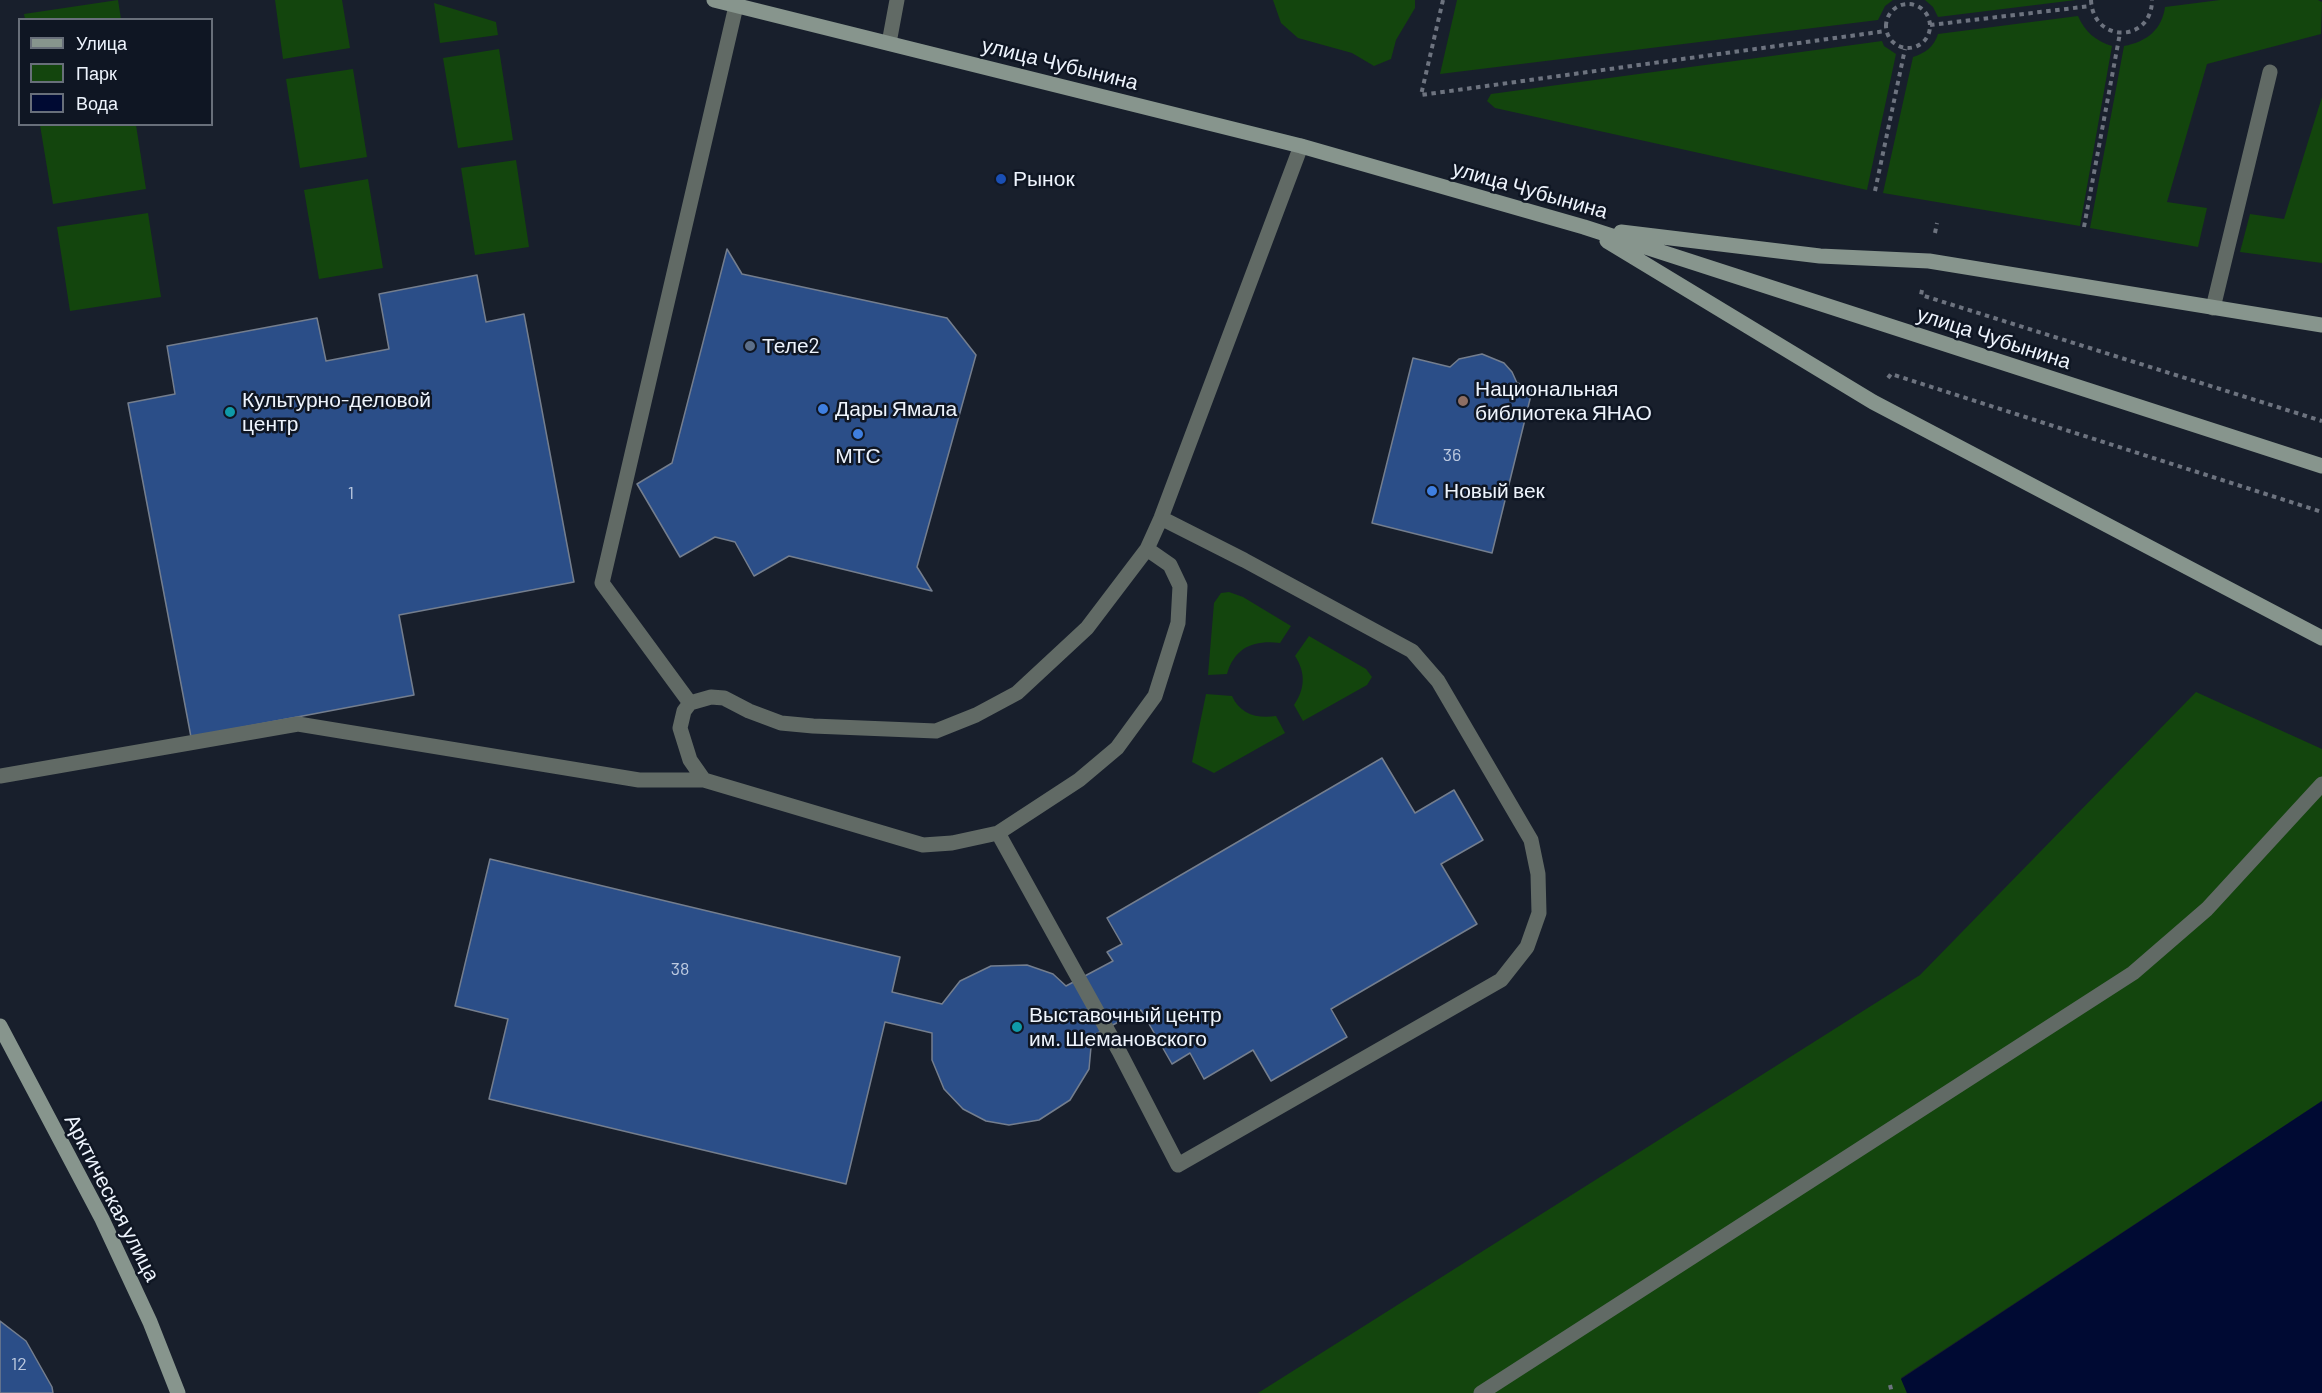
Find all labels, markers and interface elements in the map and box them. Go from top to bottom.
legend [18,18,213,126]
text: Улица [76,32,127,54]
street label: улица Чубынина [979,32,1141,96]
text: Парк [76,62,117,84]
text: Вода [76,92,118,114]
street label: улица Чубынина [1449,156,1611,224]
place label: Рынок [1013,166,1075,192]
marker: Рынок [994,172,1008,186]
street label: улица Чубынина [1914,301,2074,375]
place label: Теле2 [762,333,820,359]
marker: Теле2 [743,339,757,353]
place label: Национальная библиотека ЯНАО [1475,376,1652,426]
place label: Культурно-деловой центр [242,387,431,437]
marker: Национальная библиотека ЯНАО [1456,394,1470,408]
place label: Дары Ямала [835,396,957,422]
marker: Дары Ямала [816,402,830,416]
marker: Культурно-деловой центр [223,405,237,419]
marker: МТС [851,427,865,441]
place label: МТС [835,443,881,469]
house number: 36 [1443,444,1461,466]
place label: Новый век [1444,478,1545,504]
house number: 1 [348,482,354,504]
marker: Новый век [1425,484,1439,498]
house number: 38 [671,958,689,980]
place label: Выставочный центр им. Шемановского [1029,1002,1222,1052]
marker: Выставочный центр им. Шемановского [1010,1020,1024,1034]
street label: Арктическая улица [59,1110,165,1286]
house number: 12 [11,1353,27,1375]

